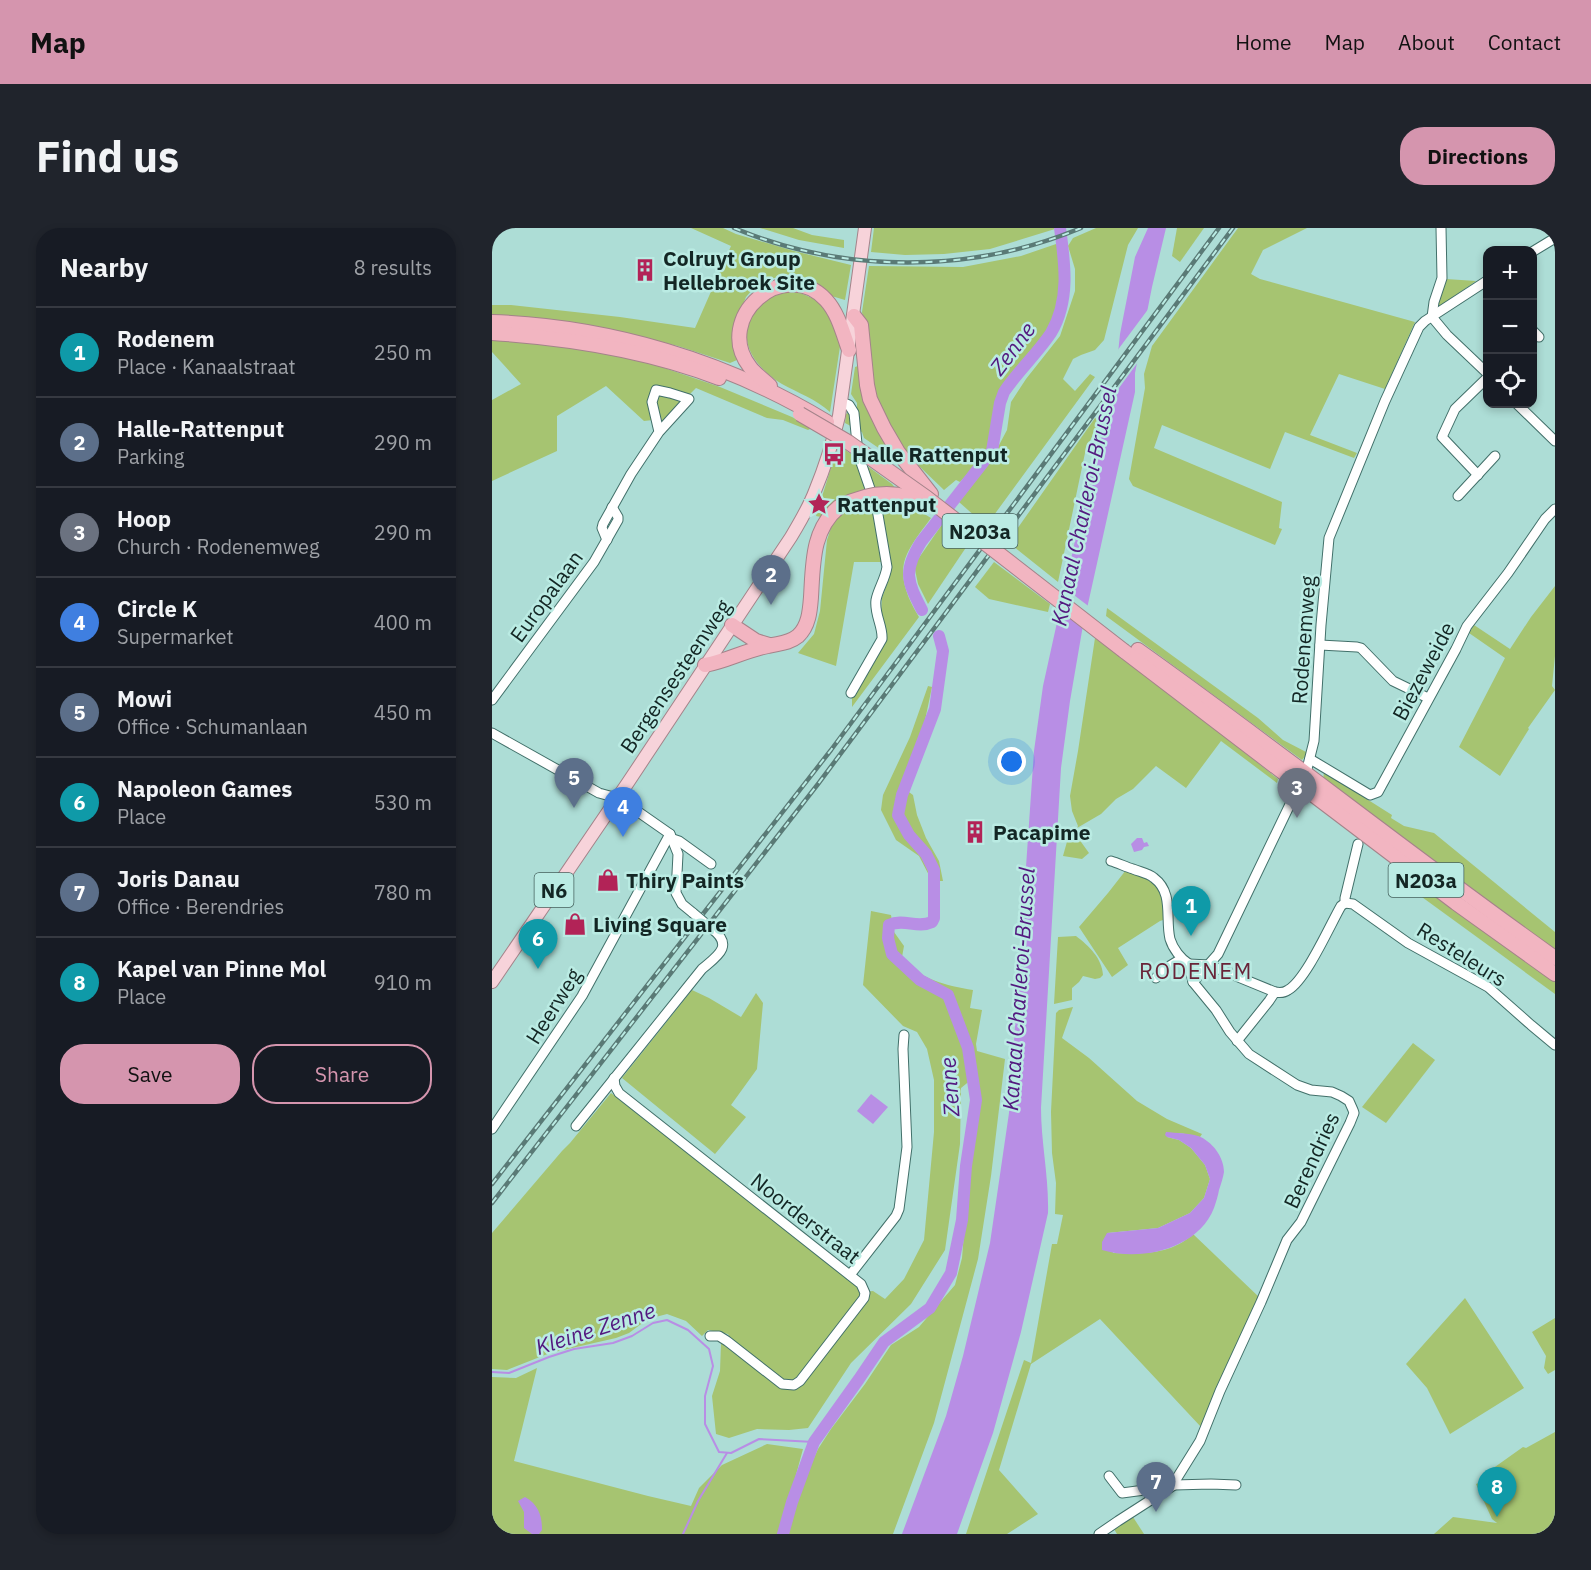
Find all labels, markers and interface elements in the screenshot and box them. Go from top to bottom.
text: Map [30,24,86,61]
text: Home [1235,28,1292,56]
text: Map [1325,28,1365,56]
text: About [1398,28,1455,56]
text: Contact [1488,28,1561,56]
button: Directions [1400,127,1555,185]
text: Find us [36,129,179,184]
place label: Colruyt Group Hellebroek Site [663,244,815,296]
map controls [1483,246,1537,408]
button: + [1483,246,1537,300]
text: Nearby [60,250,148,284]
text: 8 results [354,254,432,281]
building icon: Colruyt Group Hellebroek Site [632,257,658,283]
button: − [1483,300,1537,354]
water label: Zenne [982,316,1041,381]
text: Rodenem [117,324,215,353]
text: 1 [74,339,86,366]
text: 250 m [374,339,432,366]
text: Place · Kanaalstraat [117,353,296,380]
button: locate [1483,354,1537,408]
water label: Kanaal Charleroi-Brussel [1043,383,1123,628]
text: Halle-Rattenput [117,414,284,443]
text: 2 [74,429,86,456]
text: 290 m [374,429,432,456]
place label: Halle Rattenput [852,440,1008,468]
bus stop icon: Halle Rattenput [821,441,847,467]
text: Parking [117,443,184,470]
place label: Rattenput [837,490,936,518]
place icon: Rattenput [806,491,832,517]
text: Hoop [117,504,171,533]
road number: N203a [942,514,1018,548]
text: 3 [74,519,86,546]
text: 290 m [374,519,432,546]
text: Church · Rodenemweg [117,533,320,560]
street label: Europalaan [503,544,589,648]
pin: 2 [752,556,790,605]
street label: Rodenemweg [1285,575,1321,705]
text: Circle K [117,594,197,623]
street label: Bergensesteenweg [613,594,737,758]
text: 4 [74,609,86,636]
text: 400 m [374,609,432,636]
street label: Biezeweide [1385,617,1461,725]
text: Supermarket [117,623,234,650]
text: Mowi [117,684,172,713]
text: 5 [74,699,86,726]
text: 450 m [374,699,432,726]
text: Office · Schumanlaan [117,713,308,740]
your location [997,747,1026,776]
pin: 5 [554,758,593,808]
pin: 3 [1278,768,1316,818]
text: Napoleon Games [117,774,292,803]
pin: 4 [604,788,642,837]
text: 6 [74,789,86,816]
text: 530 m [374,789,432,816]
text: Place [117,803,166,830]
place label: Pacapime [993,818,1091,846]
building icon: Pacapime [962,819,988,845]
road number: N203a [1388,863,1464,897]
text: Joris Danau [117,864,240,893]
place label: Thiry Paints [626,866,744,894]
water label: Kanaal Charleroi-Brussel [995,866,1041,1112]
shop icon: Thiry Paints [595,867,621,893]
road number: N6 [534,873,574,907]
text: 7 [74,879,86,906]
text: 780 m [374,879,432,906]
pin: 1 [1172,886,1210,936]
text: Office · Berendries [117,893,284,920]
place label: Living Square [593,910,727,938]
shop icon: Living Square [562,911,588,937]
street label: Resteleurs [1412,915,1512,993]
pin: 6 [518,920,558,969]
text: Kapel van Pinne Mol [117,954,326,983]
district label: RODENEM [1139,956,1253,985]
street label: Heerweg [519,963,587,1049]
text: 8 [74,969,86,996]
text: 910 m [374,969,432,996]
text: Place [117,983,166,1010]
button: Save [60,1044,240,1104]
button: Share [252,1044,432,1104]
water label: Zenne [932,1056,966,1119]
street label: Berendries [1277,1107,1345,1213]
street label: Noorderstraat [745,1166,867,1270]
water label: Kleine Zenne [531,1295,659,1361]
pin: 7 [1136,1462,1176,1512]
pin: 8 [1478,1468,1516,1517]

